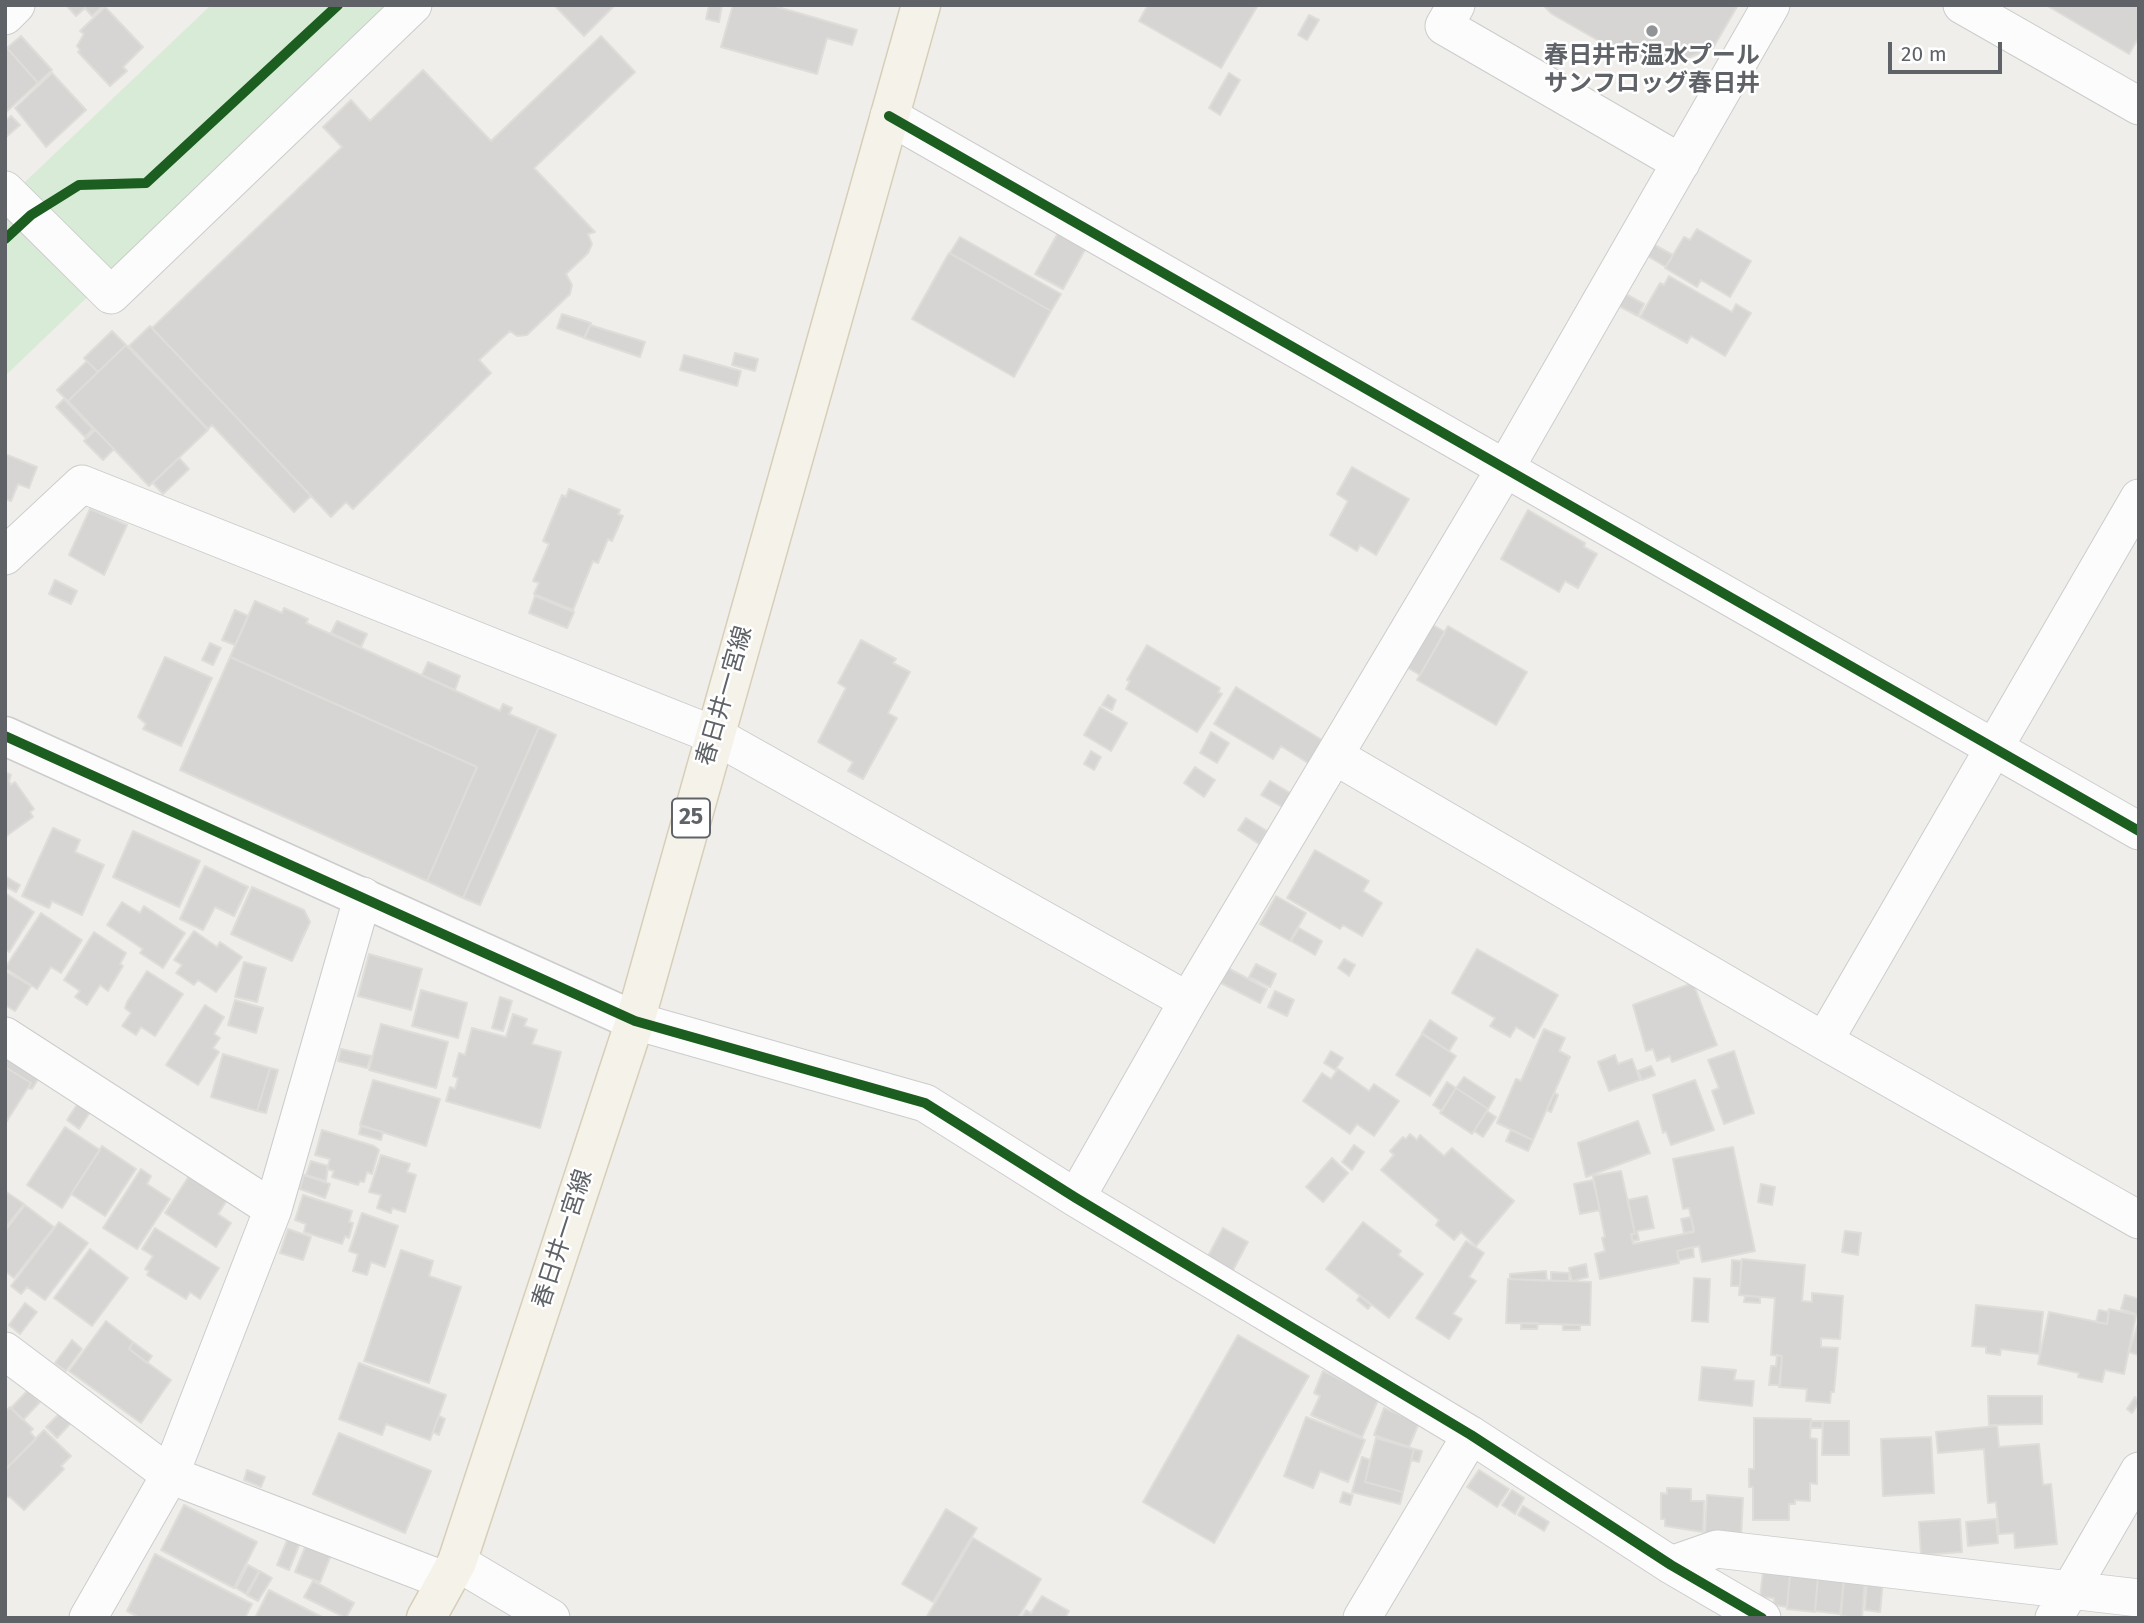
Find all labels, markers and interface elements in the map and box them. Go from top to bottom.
marker: 春日井市温水プール サンフロッグ春日井 [1644,23,1660,39]
scale bar [1892,28,2006,72]
text: 20 m [1901,41,1947,67]
place label: 春日井市温水プール サンフロッグ春日井 [1544,42,1760,98]
street label: 春日井一宮線 [691,623,759,769]
road number: 25 [672,798,710,838]
street label: 春日井一宮線 [527,1166,599,1312]

